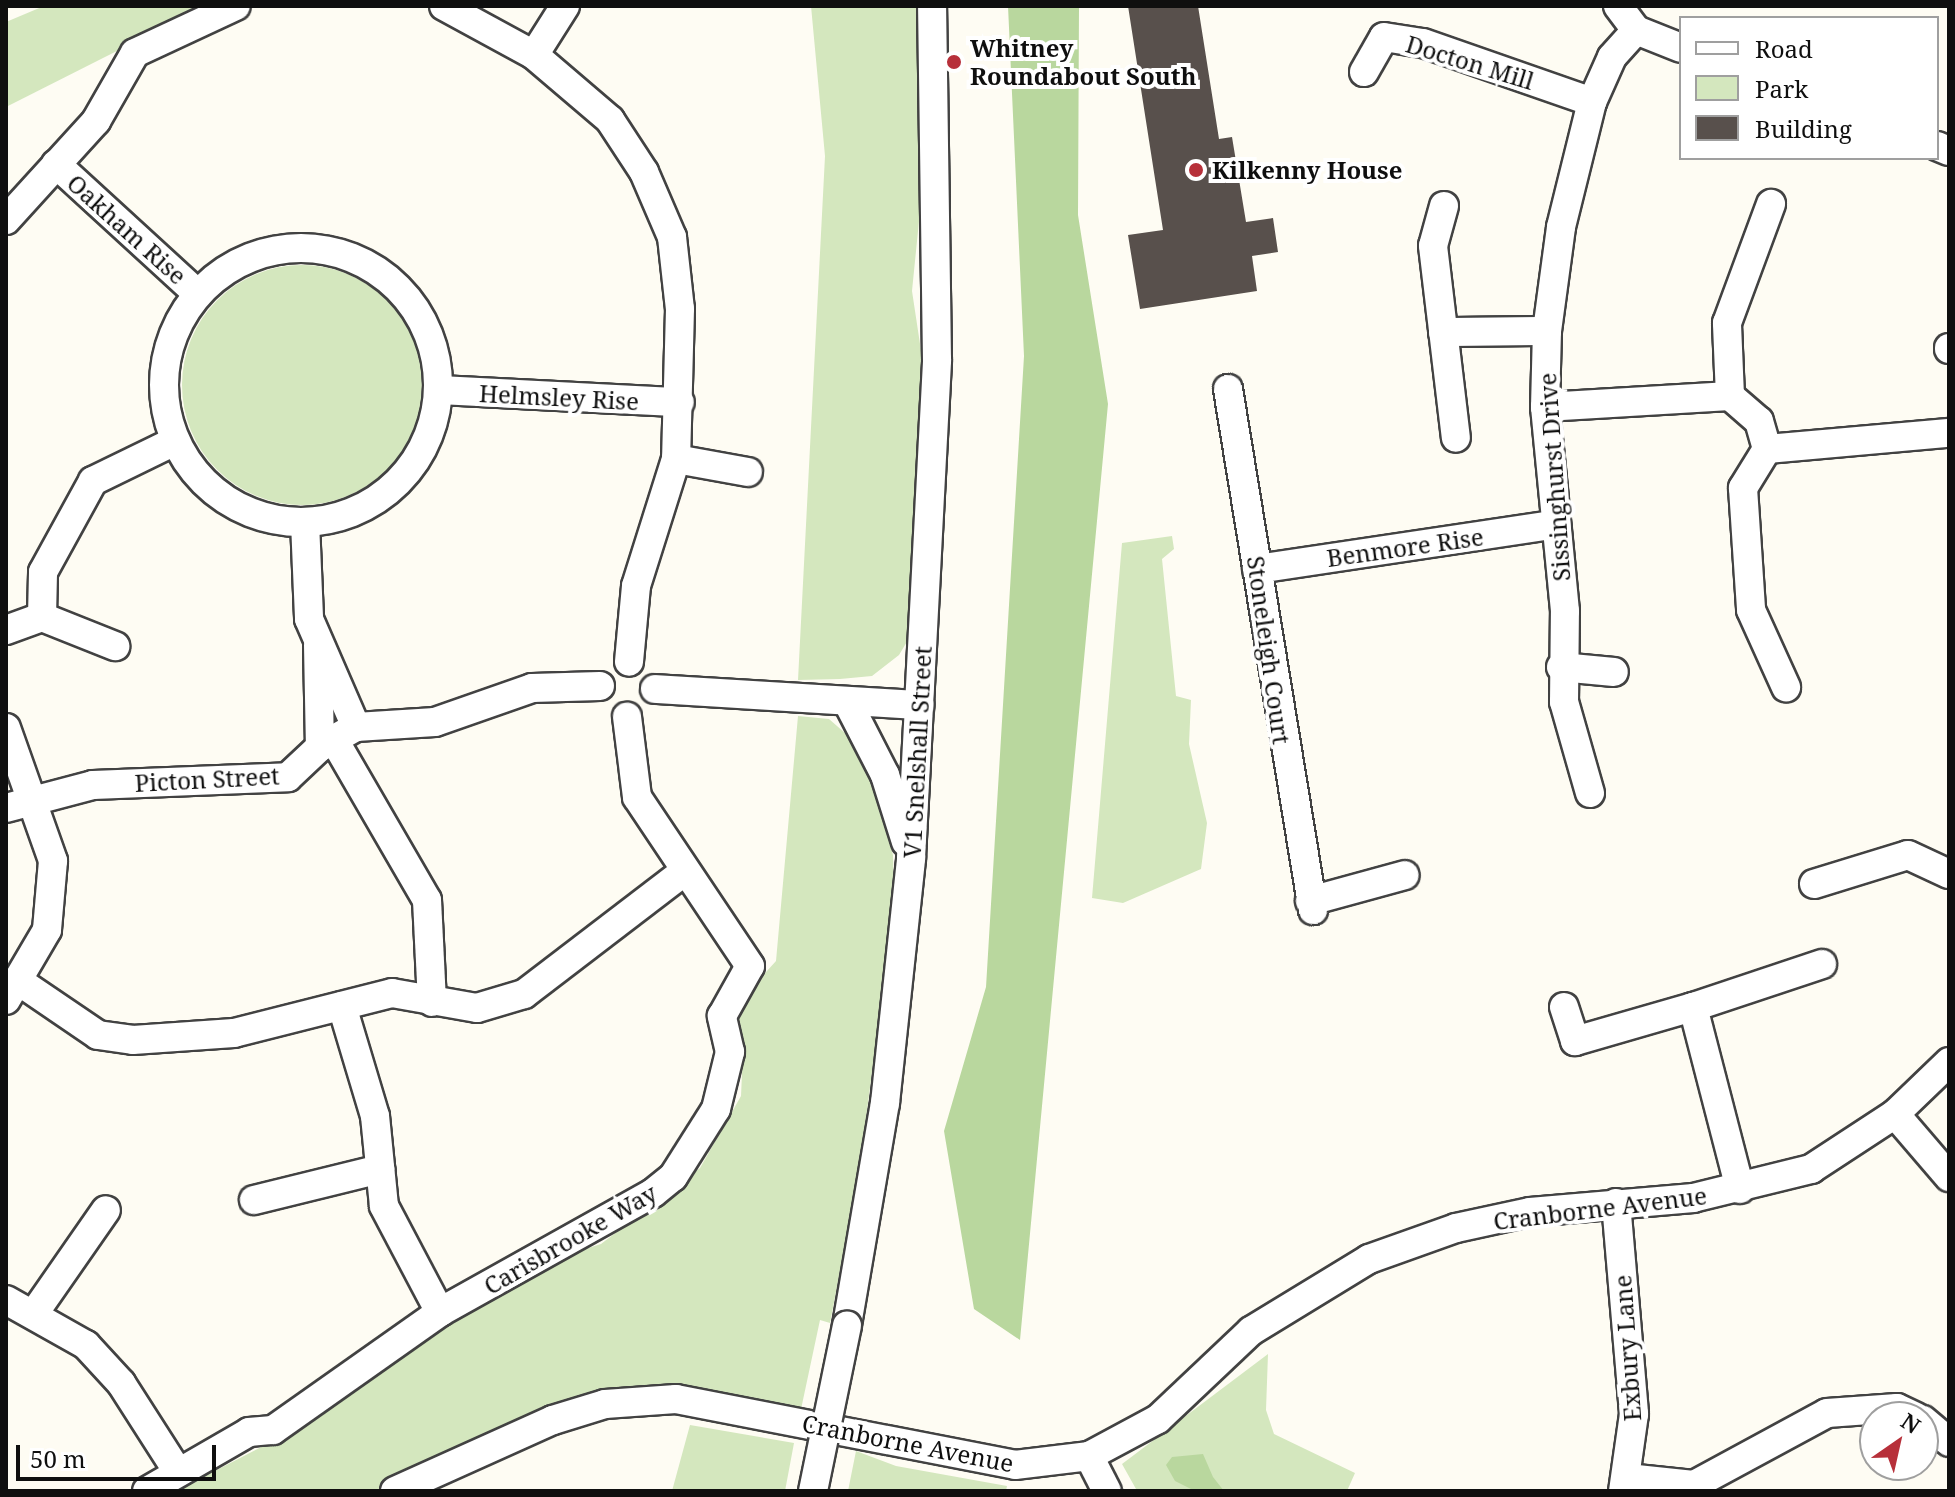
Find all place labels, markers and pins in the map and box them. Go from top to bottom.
place label: Whitney Roundabout South [970,34,1196,90]
marker: Whitney Roundabout South [945,53,963,71]
place label: Kilkenny House [1212,156,1402,184]
marker: Kilkenny House [1187,161,1205,179]

